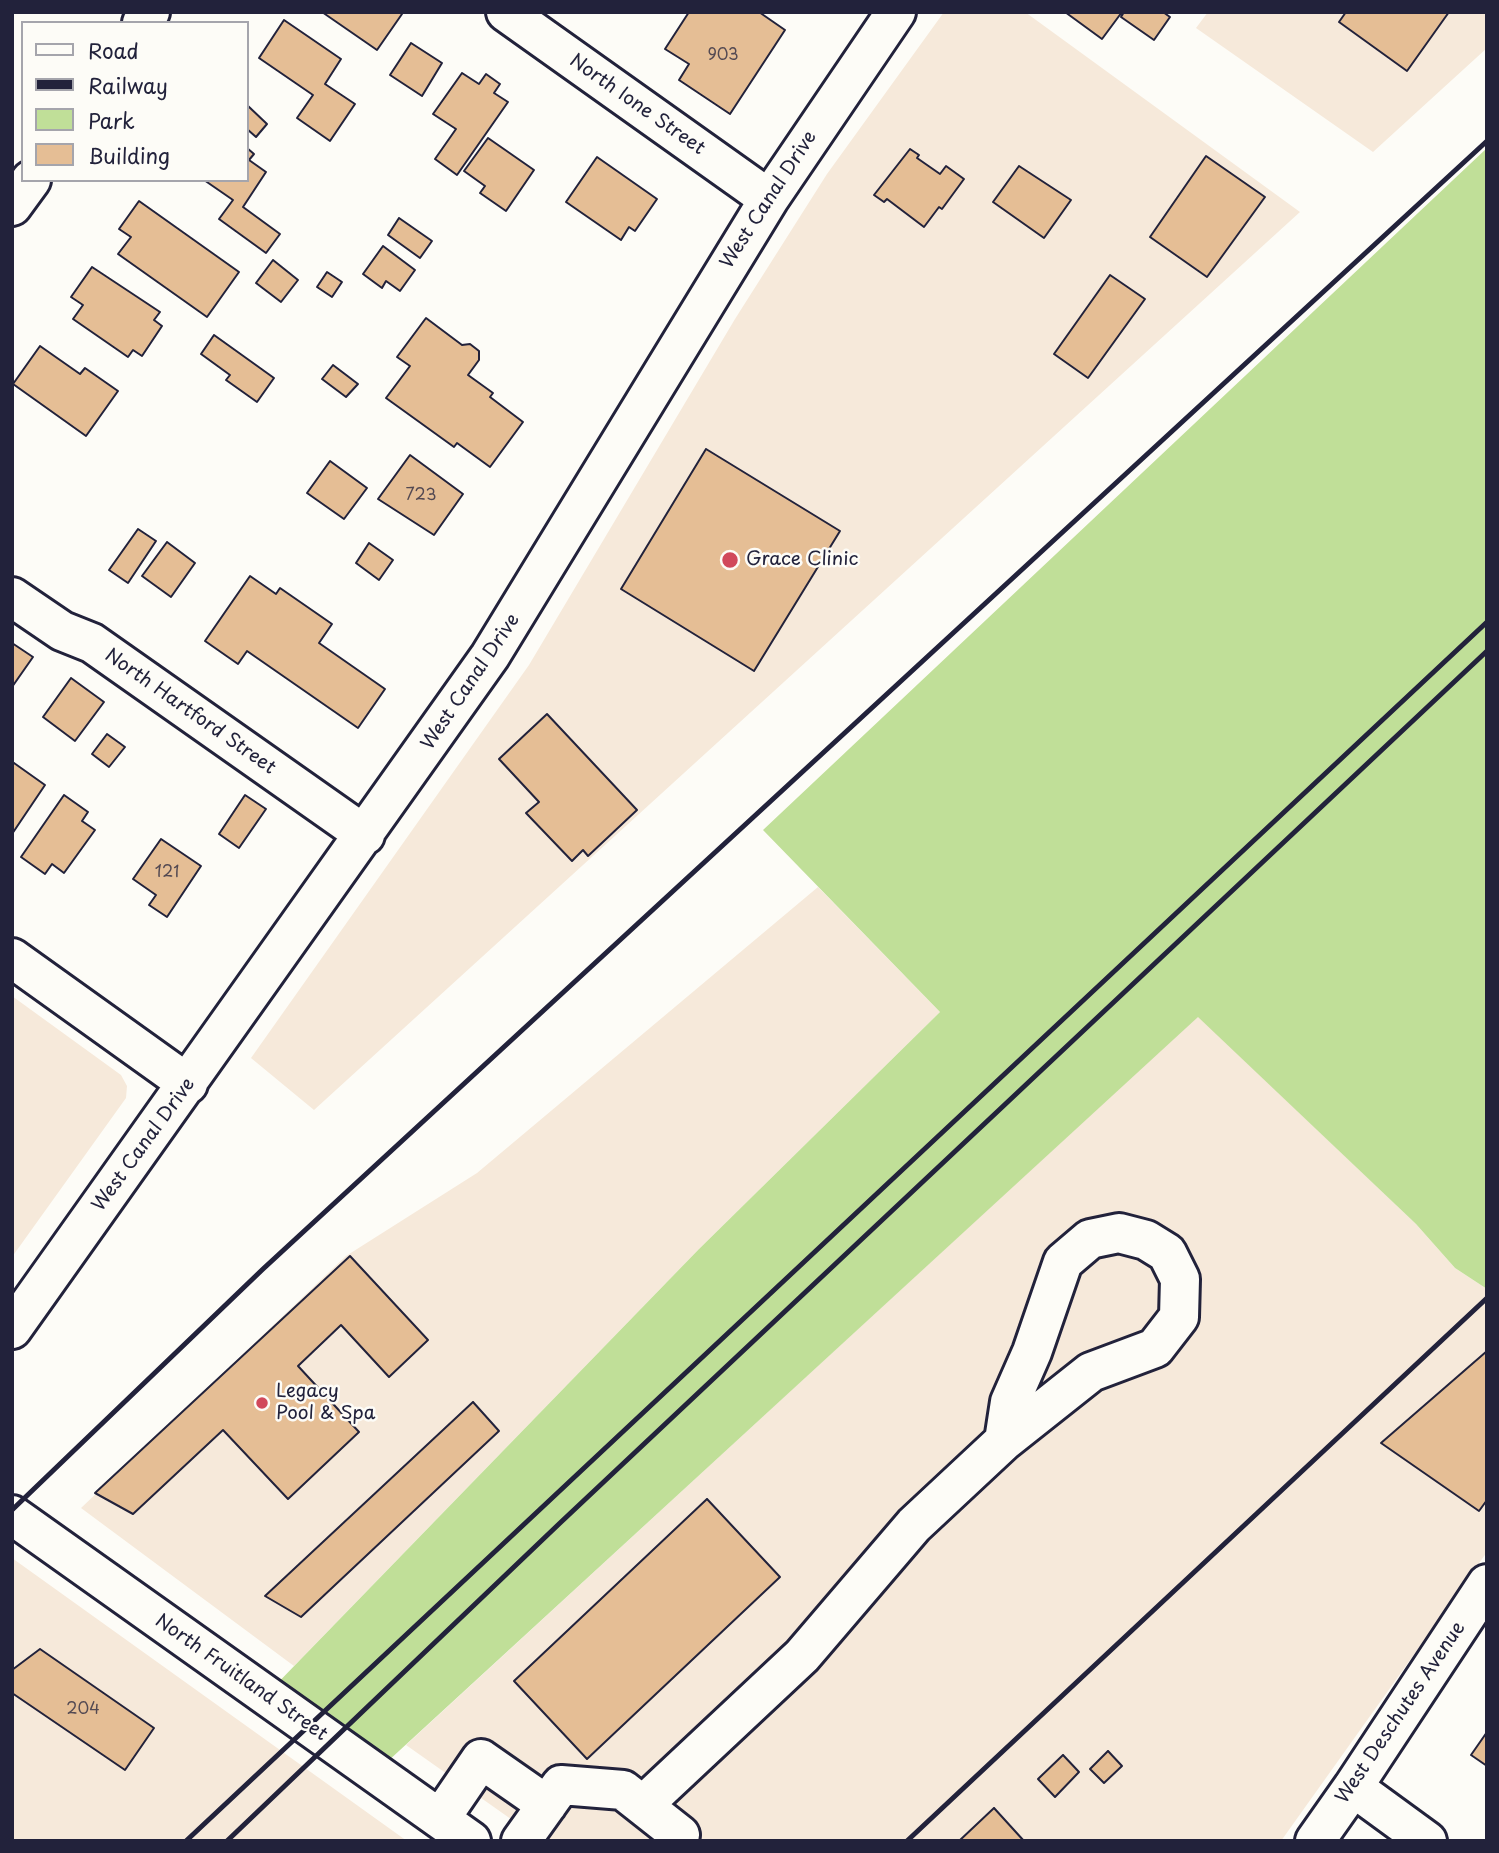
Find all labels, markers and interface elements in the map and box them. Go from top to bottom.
legend [21,21,248,182]
text: Road [88,34,139,66]
house number: 903 [707,46,739,66]
street label: North Ione Street [565,50,709,160]
text: Railway [88,69,168,101]
text: Park [88,104,135,136]
street label: West Canal Drive [716,127,822,273]
text: Building [88,139,170,171]
house number: 723 [406,486,436,506]
place label: Grace Clinic [746,549,858,571]
marker: Grace Clinic [720,550,740,570]
street label: West Canal Drive [417,609,525,755]
street label: North Hartford Street [100,644,280,780]
house number: 121 [155,863,179,883]
street label: West Canal Drive [88,1074,200,1216]
place label: Legacy Pool & Spa [276,1381,375,1425]
marker: Legacy Pool & Spa [254,1395,270,1411]
street label: North Fruitland Street [150,1610,332,1746]
street label: West Deschutes Avenue [1332,1618,1470,1808]
house number: 204 [66,1700,100,1720]

